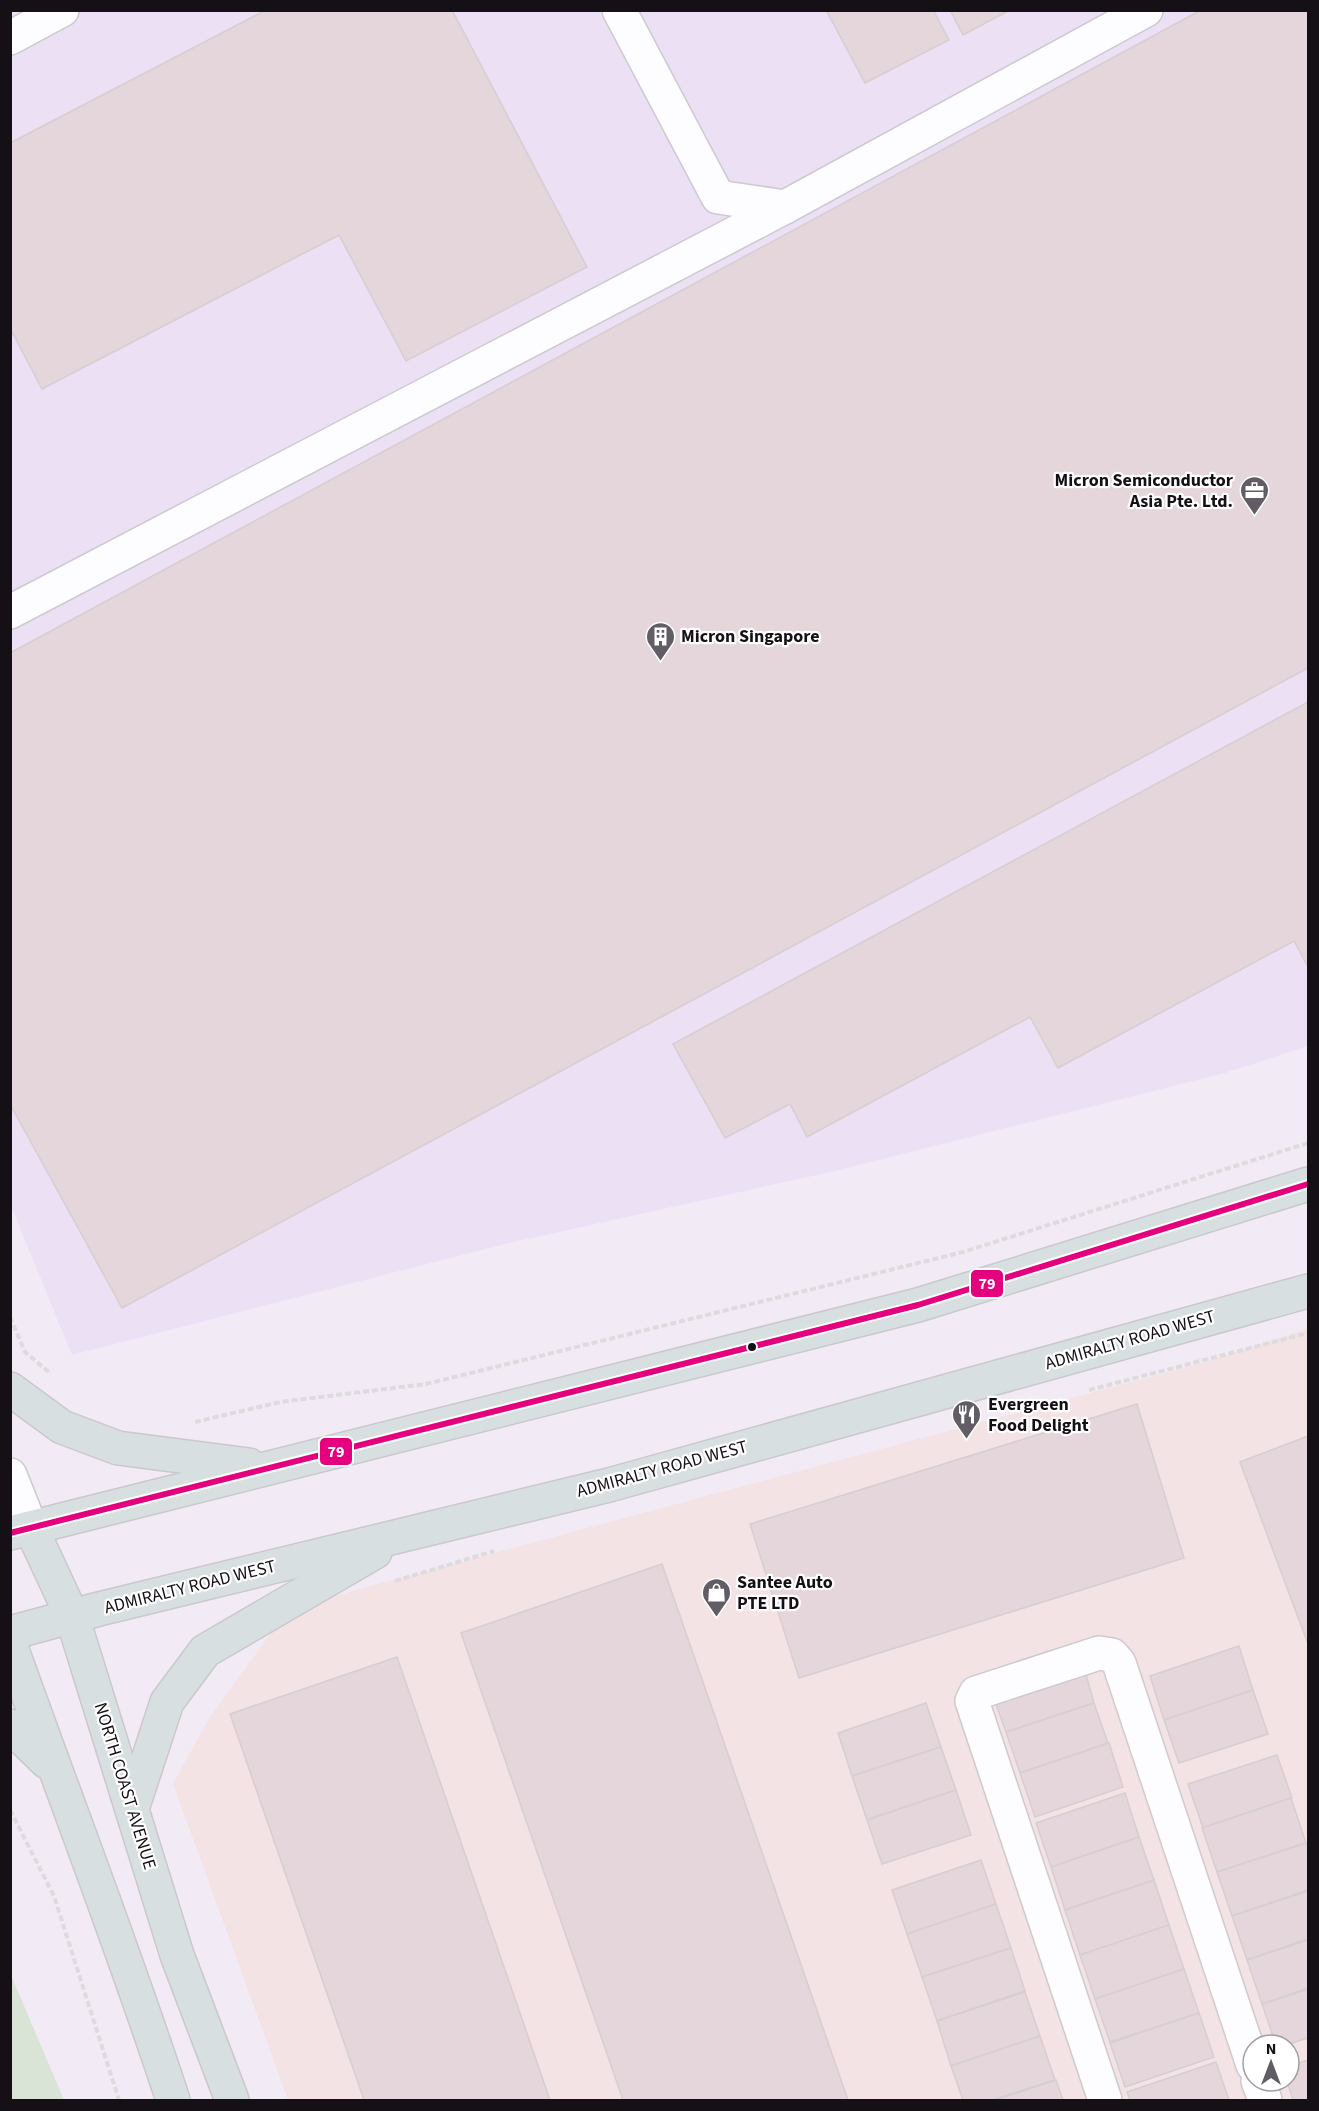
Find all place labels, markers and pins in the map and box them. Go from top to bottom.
place label: Micron Semiconductor Asia Pte. Ltd. [1055,468,1234,514]
office icon: Micron Semiconductor Asia Pte. Ltd. [1238,474,1270,516]
building icon: Micron Singapore [644,620,676,662]
place label: Micron Singapore [681,624,820,649]
unlabelled marker [746,1341,758,1353]
place label: Evergreen Food Delight [988,1392,1089,1438]
restaurant icon: Evergreen Food Delight [951,1398,983,1440]
place label: Santee Auto PTE LTD [737,1570,833,1616]
shop icon: Santee Auto PTE LTD [700,1576,732,1618]

